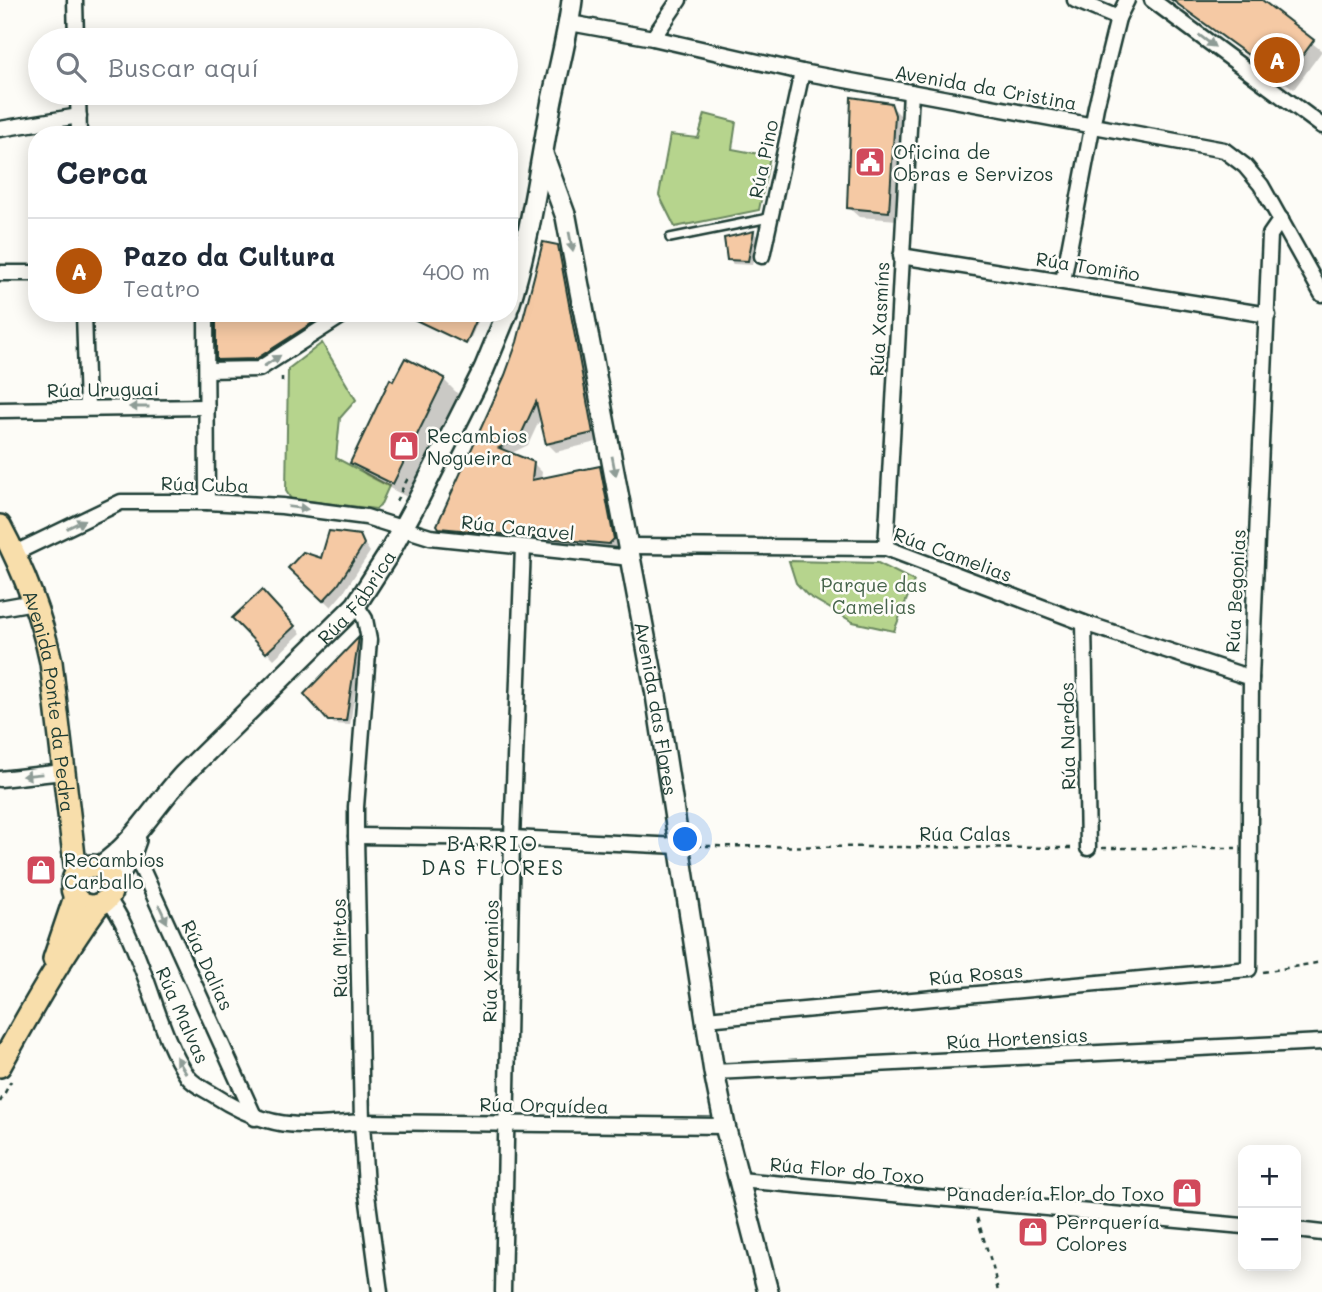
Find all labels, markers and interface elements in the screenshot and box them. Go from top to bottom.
search box [28,28,518,105]
one-way arrow [1197,33,1215,48]
pin: A [1254,34,1300,86]
icon: search [52,48,90,86]
text: Buscar aquí [108,50,259,84]
street label: Avenida da Cristina [893,59,1079,115]
street label: Rúa Pino [742,117,784,201]
place label: Oficina de Obras e Servizos [893,139,1054,186]
public building icon: Oficina de Obras e Servizos [853,145,887,179]
text: Cerca [56,152,148,192]
one-way arrow [566,231,577,253]
text: Pazo da Cultura [123,239,336,273]
street label: Rúa Tomiño [1034,245,1142,287]
text: A [71,256,87,286]
text: 400 m [422,256,490,286]
street label: Rúa Xasmíns [864,261,894,377]
text: Teatro [123,273,200,303]
one-way arrow [263,354,282,367]
street label: Rúa Uruguai [47,376,159,402]
one-way arrow [127,401,149,413]
place label: Recambios Nogueira [427,423,528,470]
shop icon: Recambios Nogueira [387,429,421,463]
one-way arrow [609,455,620,477]
street label: Rúa Cuba [160,470,250,498]
one-way arrow [287,503,309,514]
street label: Rúa Caravel [460,509,576,545]
one-way arrow [66,518,86,529]
street label: Rúa Camelias [890,521,1016,587]
street label: Rúa Begonias [1219,529,1251,653]
street label: Rúa Fábrica [311,545,401,649]
park label: Parque das Camelias [821,572,927,619]
street label: Avenida Ponte da Pedra [18,586,81,814]
street label: Avenida das Flores [630,620,684,797]
street label: Rúa Nardos [1054,682,1080,790]
one-way arrow [21,770,43,781]
street label: Rúa Calas [919,821,1011,846]
your location [668,822,702,856]
district label: BARRIO DAS FLORES [421,829,565,880]
place label: Recambios Carballo [64,847,165,894]
shop icon: Recambios Carballo [24,853,58,887]
street label: Rúa Mirtos [326,898,352,998]
street label: Rúa Xeranios [476,899,504,1023]
one-way arrow [157,904,169,924]
street label: Rúa Dalias [176,916,240,1014]
street label: Rúa Rosas [928,957,1024,991]
street label: Rúa Malvas [151,963,215,1067]
street label: Rúa Hortensias [946,1022,1088,1054]
one-way arrow [175,1055,188,1074]
street label: Rúa Orquídea [479,1091,609,1119]
map controls [1238,1145,1301,1271]
button: + [1238,1145,1301,1208]
street label: Rúa Flor do Toxo [769,1151,925,1189]
shop icon: Panadería Flor do Toxo [1170,1176,1204,1210]
place label: Panadería Flor do Toxo [947,1181,1164,1206]
button: − [1238,1208,1301,1271]
place label: Perrquería Colores [1056,1209,1160,1256]
shop icon: Perrquería Colores [1016,1215,1050,1249]

